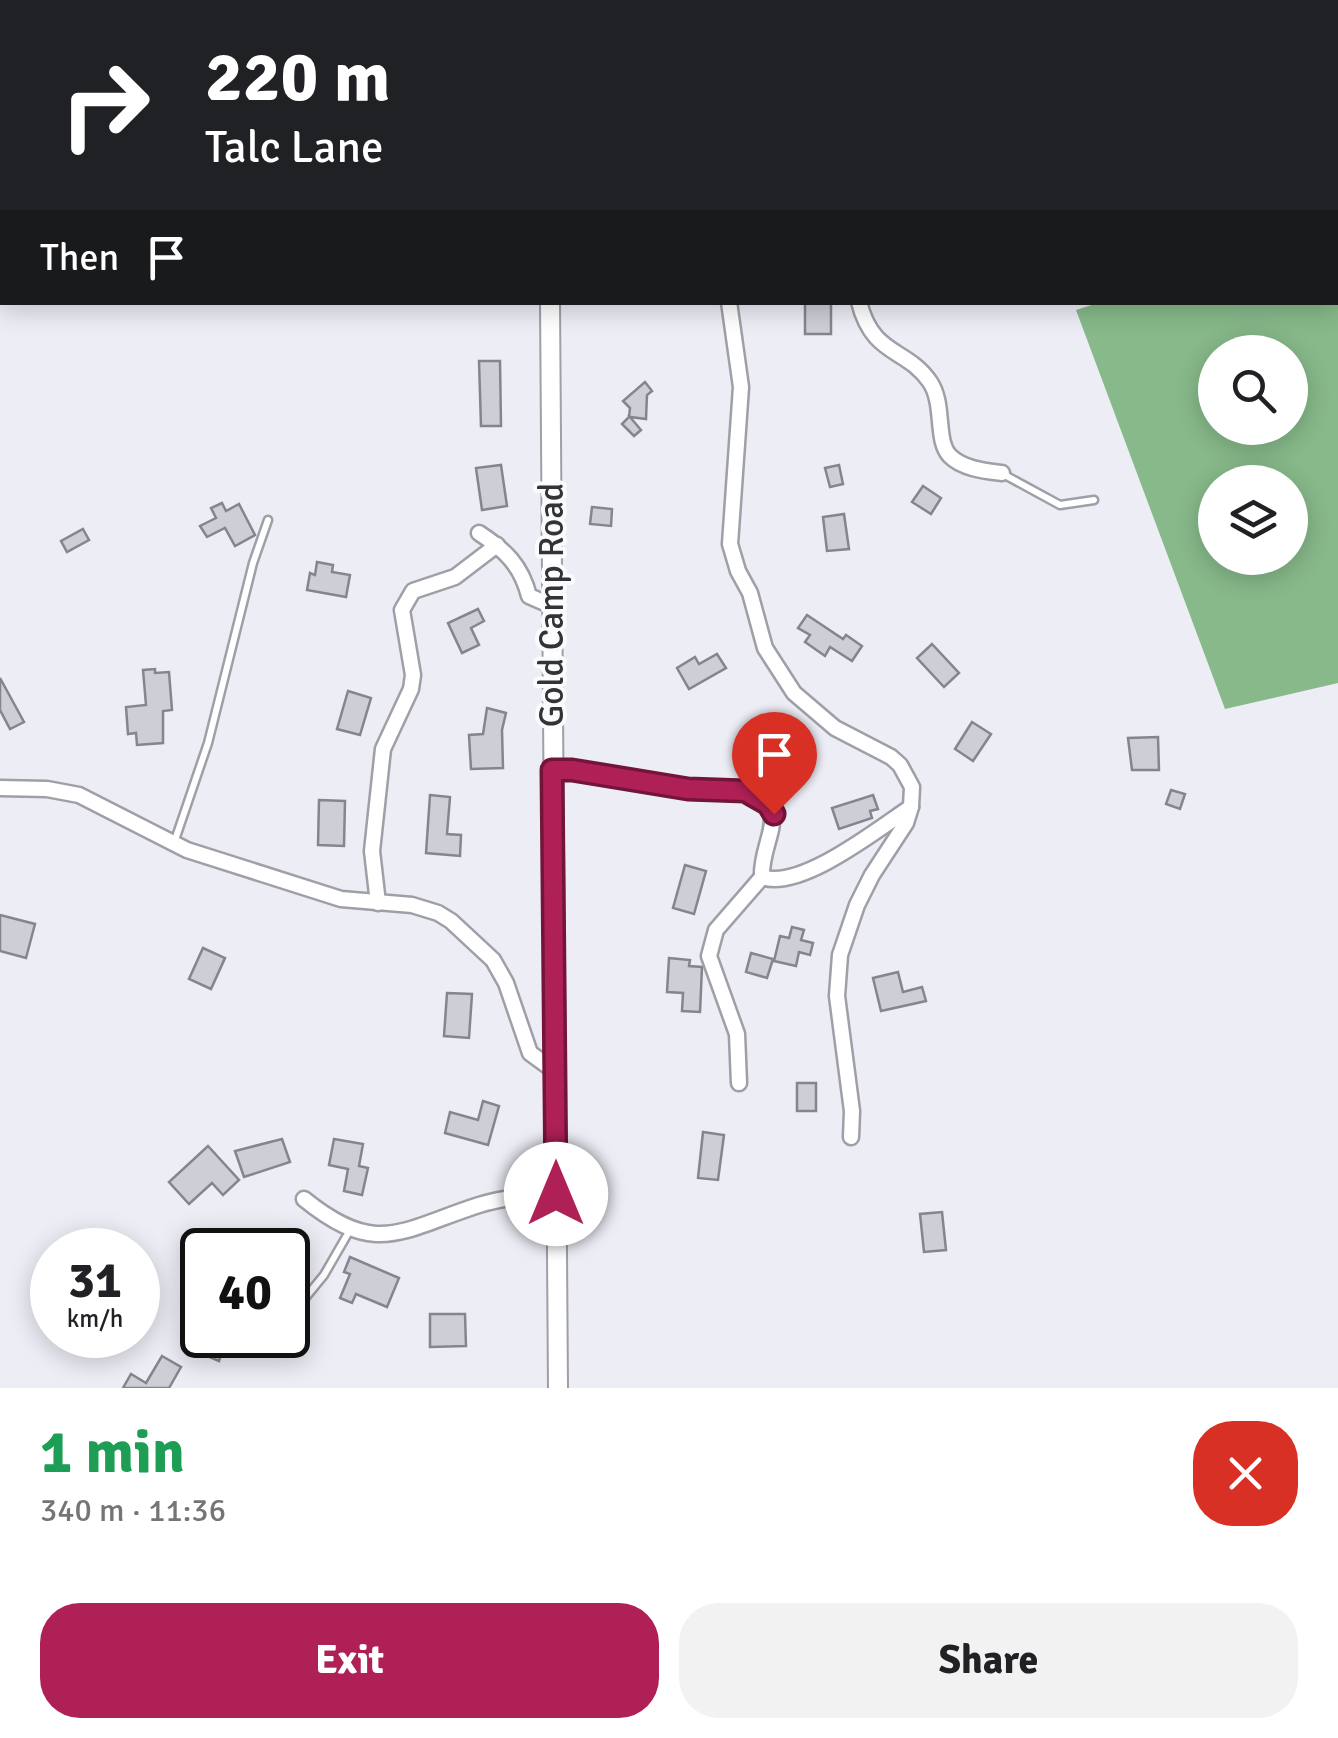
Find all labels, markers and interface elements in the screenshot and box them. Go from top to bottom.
text: 220 m [205,34,390,120]
icon: right [40,40,170,170]
text: Talc Lane [205,120,383,175]
icon: arrive [139,230,194,285]
text: Then [40,234,119,281]
map controls [1198,335,1308,575]
button: search [1198,335,1308,445]
button: layers [1198,465,1308,575]
street label: Gold Camp Road [530,483,573,727]
pin [732,712,817,815]
icon: arrive [747,727,802,782]
position arrow [504,1142,608,1246]
speed limit sign: 40 [180,1228,310,1358]
text: 31 [68,1250,122,1312]
text: km/h [67,1303,123,1334]
text: 1 min [40,1416,185,1490]
button: close [1193,1421,1298,1526]
text: 340 m · 11:36 [40,1491,226,1530]
button: Exit [40,1603,659,1718]
button: Share [679,1603,1298,1718]

